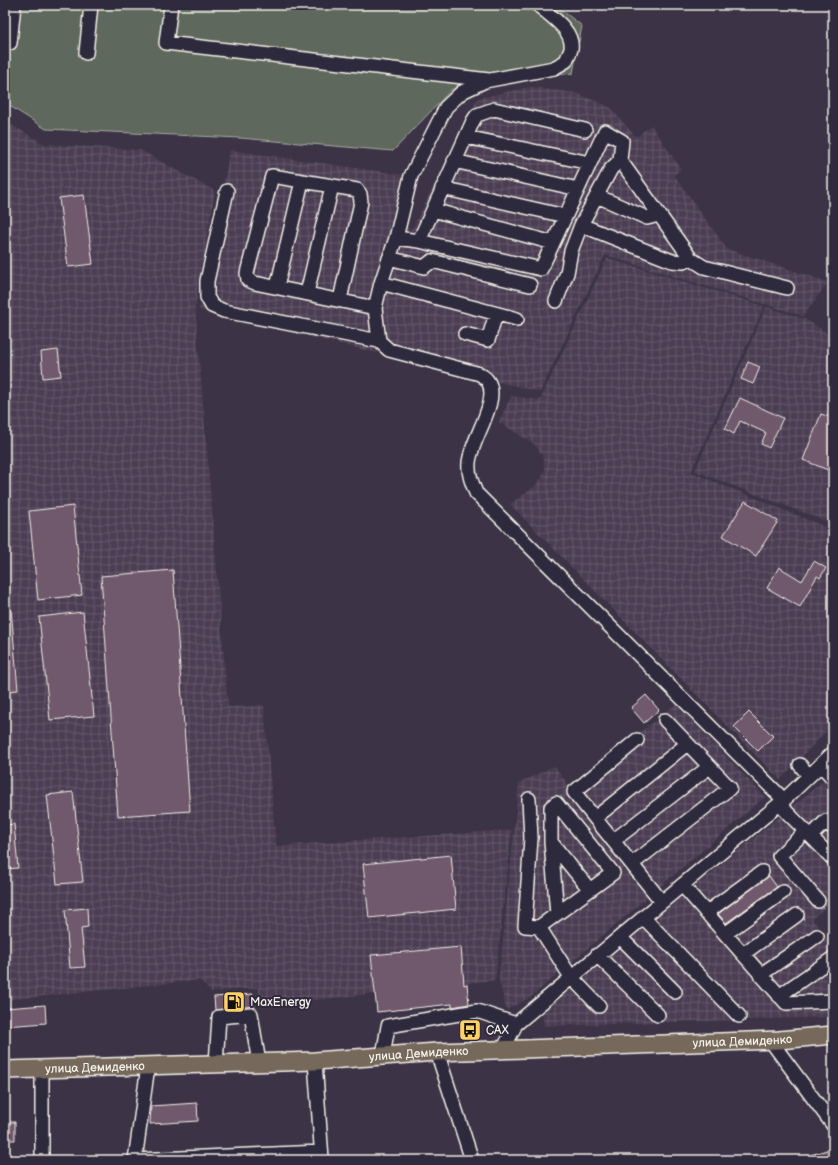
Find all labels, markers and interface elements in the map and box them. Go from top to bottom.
fuel station icon: MaxEnergy [221,989,247,1015]
place label: MaxEnergy [250,995,312,1010]
bus stop icon: САХ [457,1017,483,1043]
place label: САХ [486,1023,509,1038]
street label: улица Демиденко [692,1032,793,1051]
street label: улица Демиденко [368,1044,469,1065]
street label: улица Демиденко [45,1059,145,1077]

